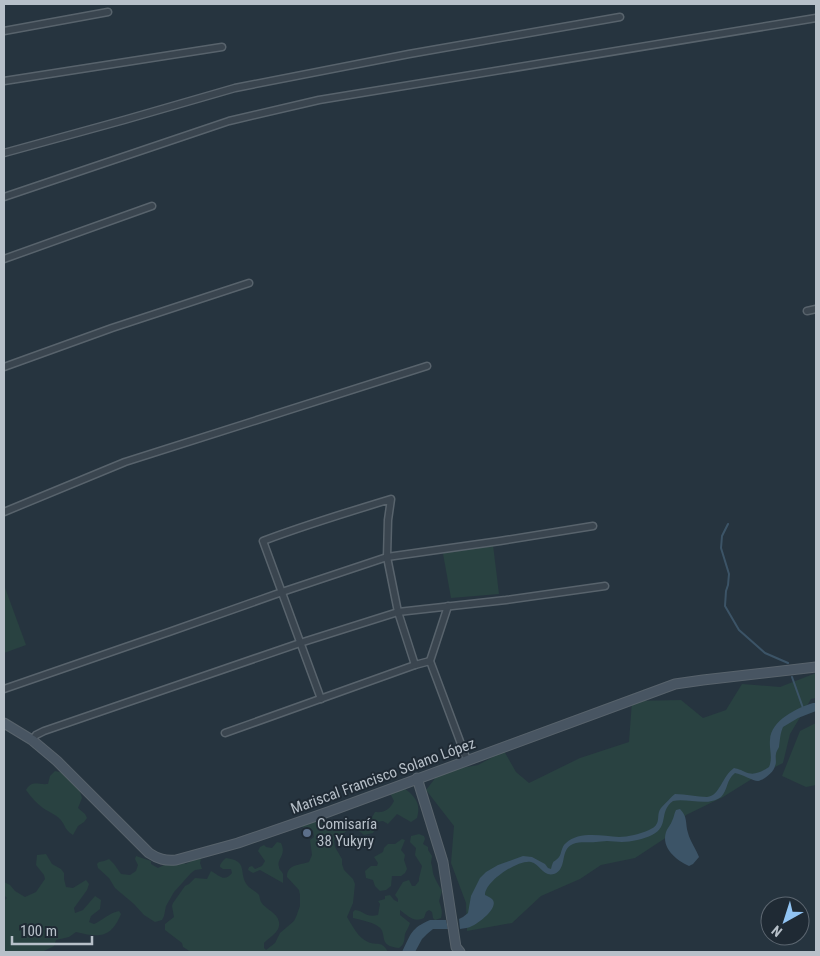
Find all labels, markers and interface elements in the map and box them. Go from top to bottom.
street label: Mariscal Francisco Solano López [288,734,478,818]
place label: Comisaría 38 Yukyry [317,815,377,850]
marker: Comisaría 38 Yukyry [301,827,313,839]
north arrow [760,896,810,946]
scale bar [12,914,92,946]
text: 100 m [20,922,57,940]
text: N [768,922,785,940]

